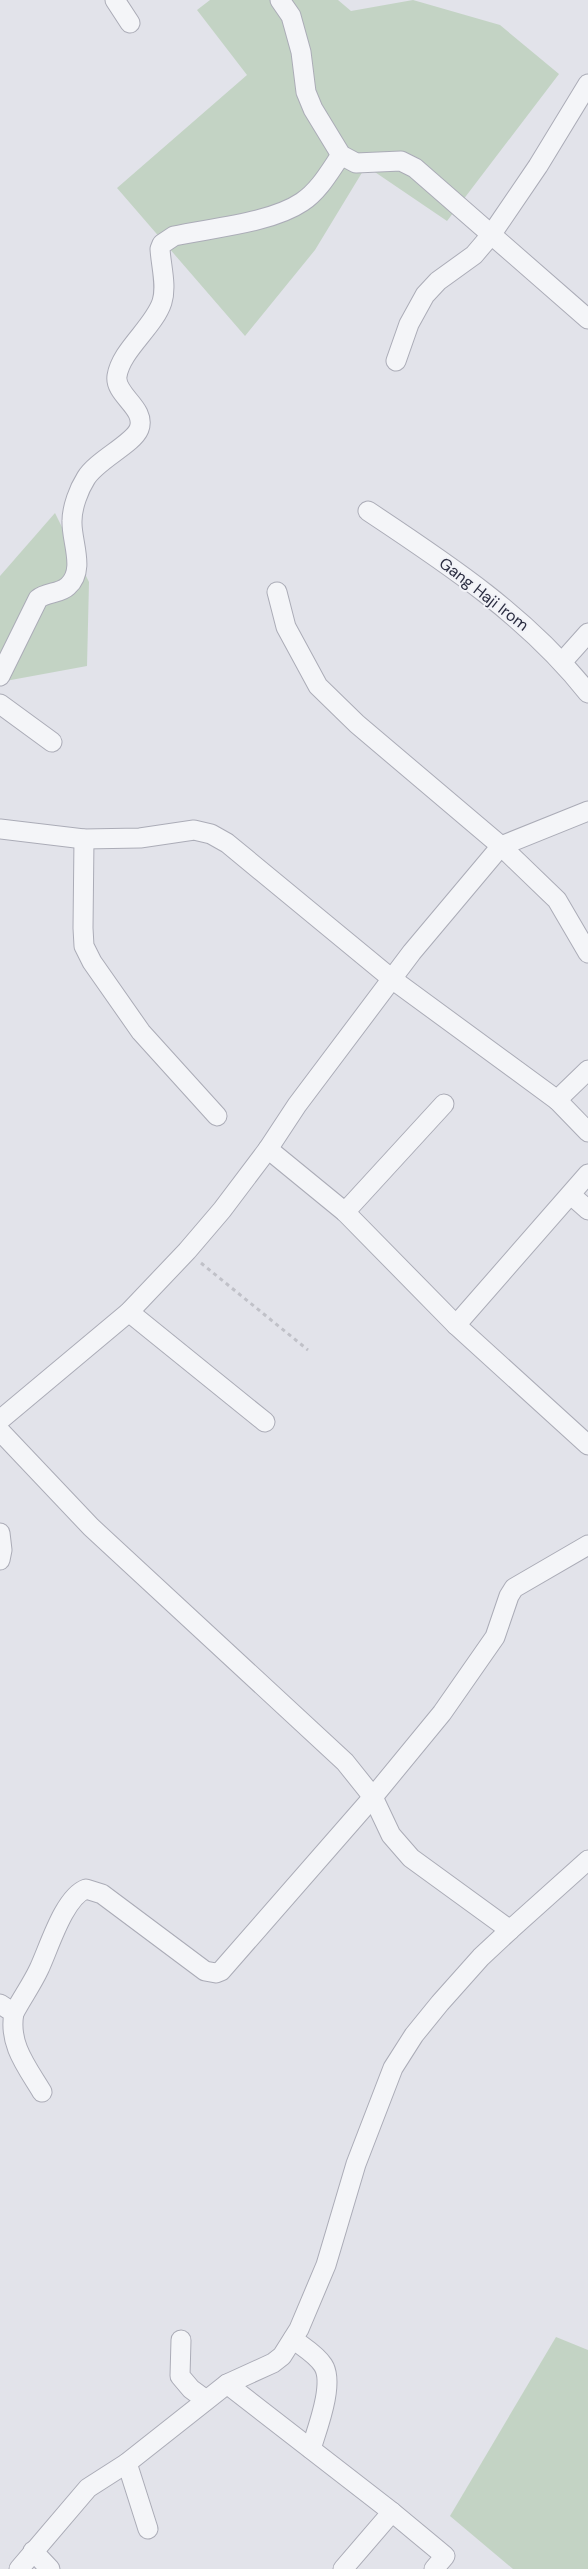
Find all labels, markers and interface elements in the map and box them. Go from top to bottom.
street label: Gang Haji Irom [435,553,533,635]

